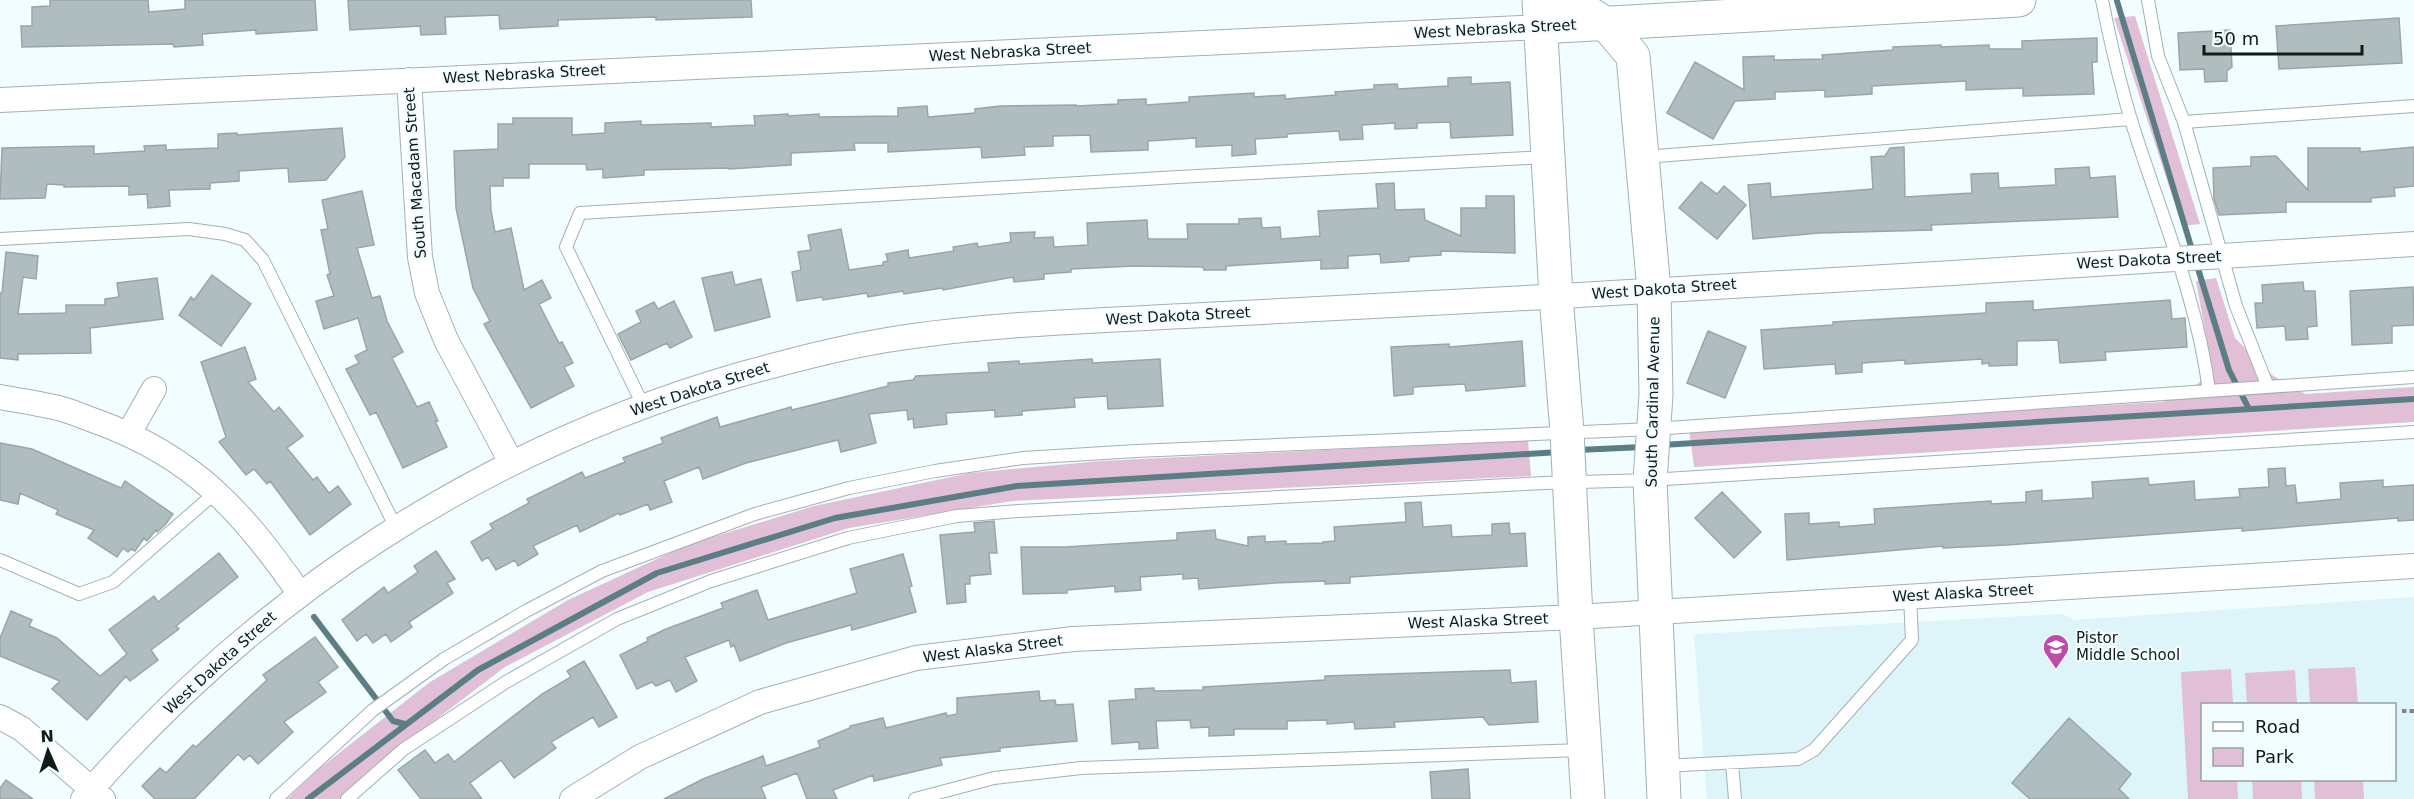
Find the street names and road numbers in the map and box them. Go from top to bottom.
street label: West Nebraska Street [1413,16,1577,42]
street label: West Nebraska Street [928,39,1092,65]
street label: West Nebraska Street [442,61,606,87]
street label: South Macadam Street [400,87,430,259]
street label: West Dakota Street [2076,247,2222,273]
street label: West Dakota Street [1591,275,1737,303]
street label: West Dakota Street [1105,303,1251,329]
street label: South Cardinal Avenue [1643,316,1663,488]
street label: West Dakota Street [628,358,772,420]
street label: West Alaska Street [1892,580,2034,606]
street label: West Dakota Street [160,608,280,718]
street label: West Alaska Street [1407,610,1549,632]
street label: West Alaska Street [922,631,1064,667]

